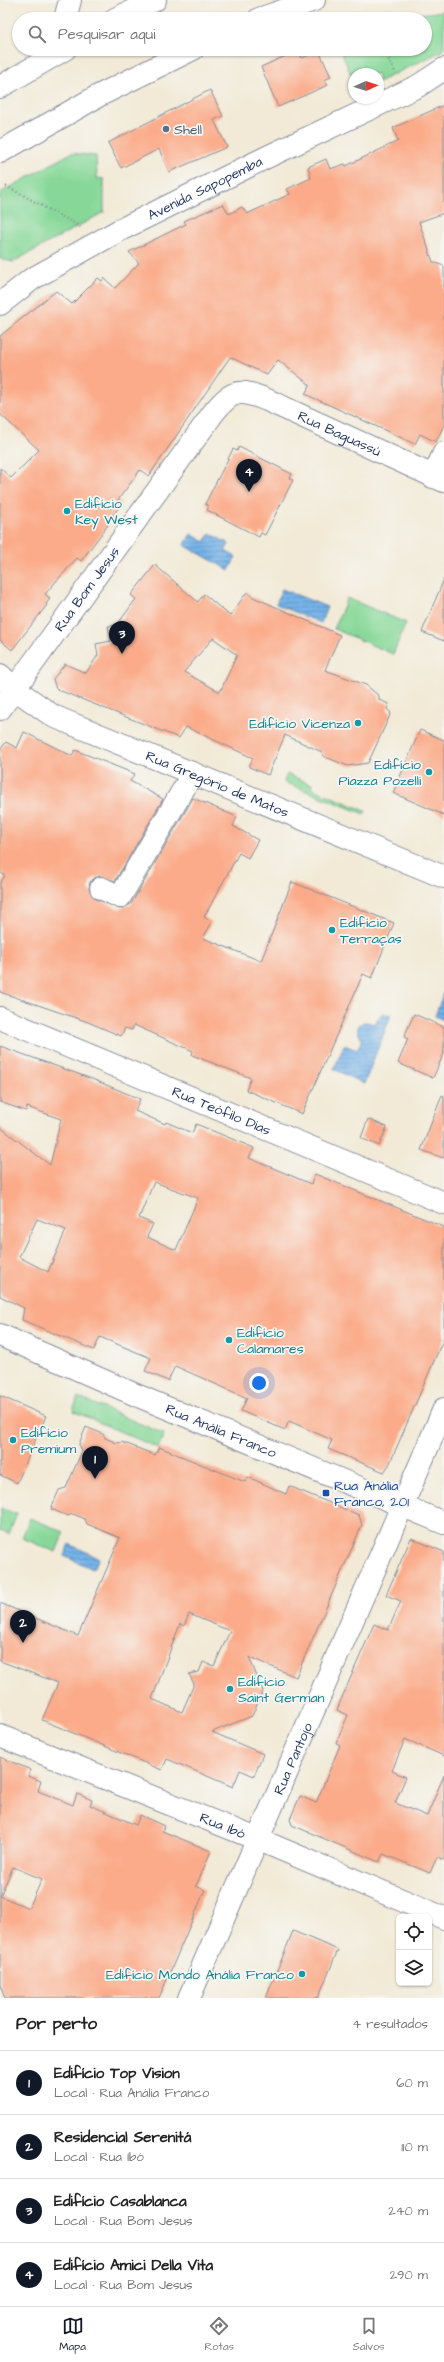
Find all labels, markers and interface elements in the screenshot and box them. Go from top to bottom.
search box [12,12,432,56]
icon: search [26,23,48,45]
text: Pesquisar aqui [58,24,155,45]
north arrow [348,68,384,104]
place label: Shell [174,120,202,140]
marker: Shell [161,124,171,134]
street label: Avenida Sapopemba [144,152,266,226]
street label: Rua Baguassú [294,406,384,462]
pin: 4 [236,459,262,492]
place label: Edifício Key West [75,494,138,530]
marker: Edifício Key West [62,506,72,516]
street label: Rua Bom Jesus [50,543,125,636]
pin: 3 [109,621,135,654]
place label: Edifício Vicenza [249,714,350,734]
marker: Edifício Vicenza [353,718,363,728]
street label: Rua Gregório de Matos [143,746,292,823]
place label: Edifício Piazza Pozelli [338,755,421,791]
marker: Edifício Piazza Pozelli [424,767,434,777]
place label: Edifício Terraças [340,913,402,949]
marker: Edifício Terraças [327,925,337,935]
street label: Rua Teófilo Dias [169,1082,274,1141]
place label: Edifício Calamares [237,1323,304,1359]
marker: Edifício Calamares [224,1335,234,1345]
your location [249,1373,269,1393]
street label: Rua Anália Franco [162,1399,279,1463]
place label: Edifício Premium [21,1423,76,1459]
marker: Edifício Premium [8,1435,18,1445]
pin: 1 [82,1446,108,1479]
place label: Rua Anália Franco, 201 [334,1476,409,1512]
marker: Rua Anália Franco, 201 [321,1488,331,1498]
pin: 2 [10,1610,36,1643]
place label: Edifício Saint German [238,1672,325,1708]
marker: Edifício Saint German [225,1684,235,1694]
street label: Rua Pantojo [269,1720,318,1798]
street label: Rua Ibó [197,1808,248,1844]
map controls [396,1914,432,1986]
button: locate [396,1914,432,1950]
button: layers [396,1950,432,1986]
place label: Edifício Mondo Anália Franco [106,1965,294,1985]
marker: Edifício Mondo Anália Franco [297,1969,307,1979]
text: Por perto [16,2012,97,2036]
text: 4 resultados [352,2015,428,2033]
text: Edifício Top Vision [54,2063,180,2084]
text: 1 [28,2074,30,2092]
text: 60 m [396,2074,428,2092]
text: Local · Rua Anália Franco [54,2084,209,2102]
text: Residencial Serenitá [54,2127,191,2148]
text: 2 [25,2138,33,2156]
text: 110 m [401,2138,428,2156]
text: Local · Rua Ibó [54,2148,144,2166]
text: Edifício Casablanca [54,2191,187,2212]
text: 3 [26,2202,32,2220]
text: 240 m [388,2202,428,2220]
text: Local · Rua Bom Jesus [54,2212,193,2230]
text: Edifício Amici Della Vita [54,2255,213,2276]
text: 4 [25,2266,33,2284]
text: 290 m [390,2266,428,2284]
text: Local · Rua Bom Jesus [54,2276,193,2294]
tab: Mapa [59,2315,86,2354]
tab: Rotas [205,2315,234,2354]
tab: Salvos [353,2315,385,2354]

